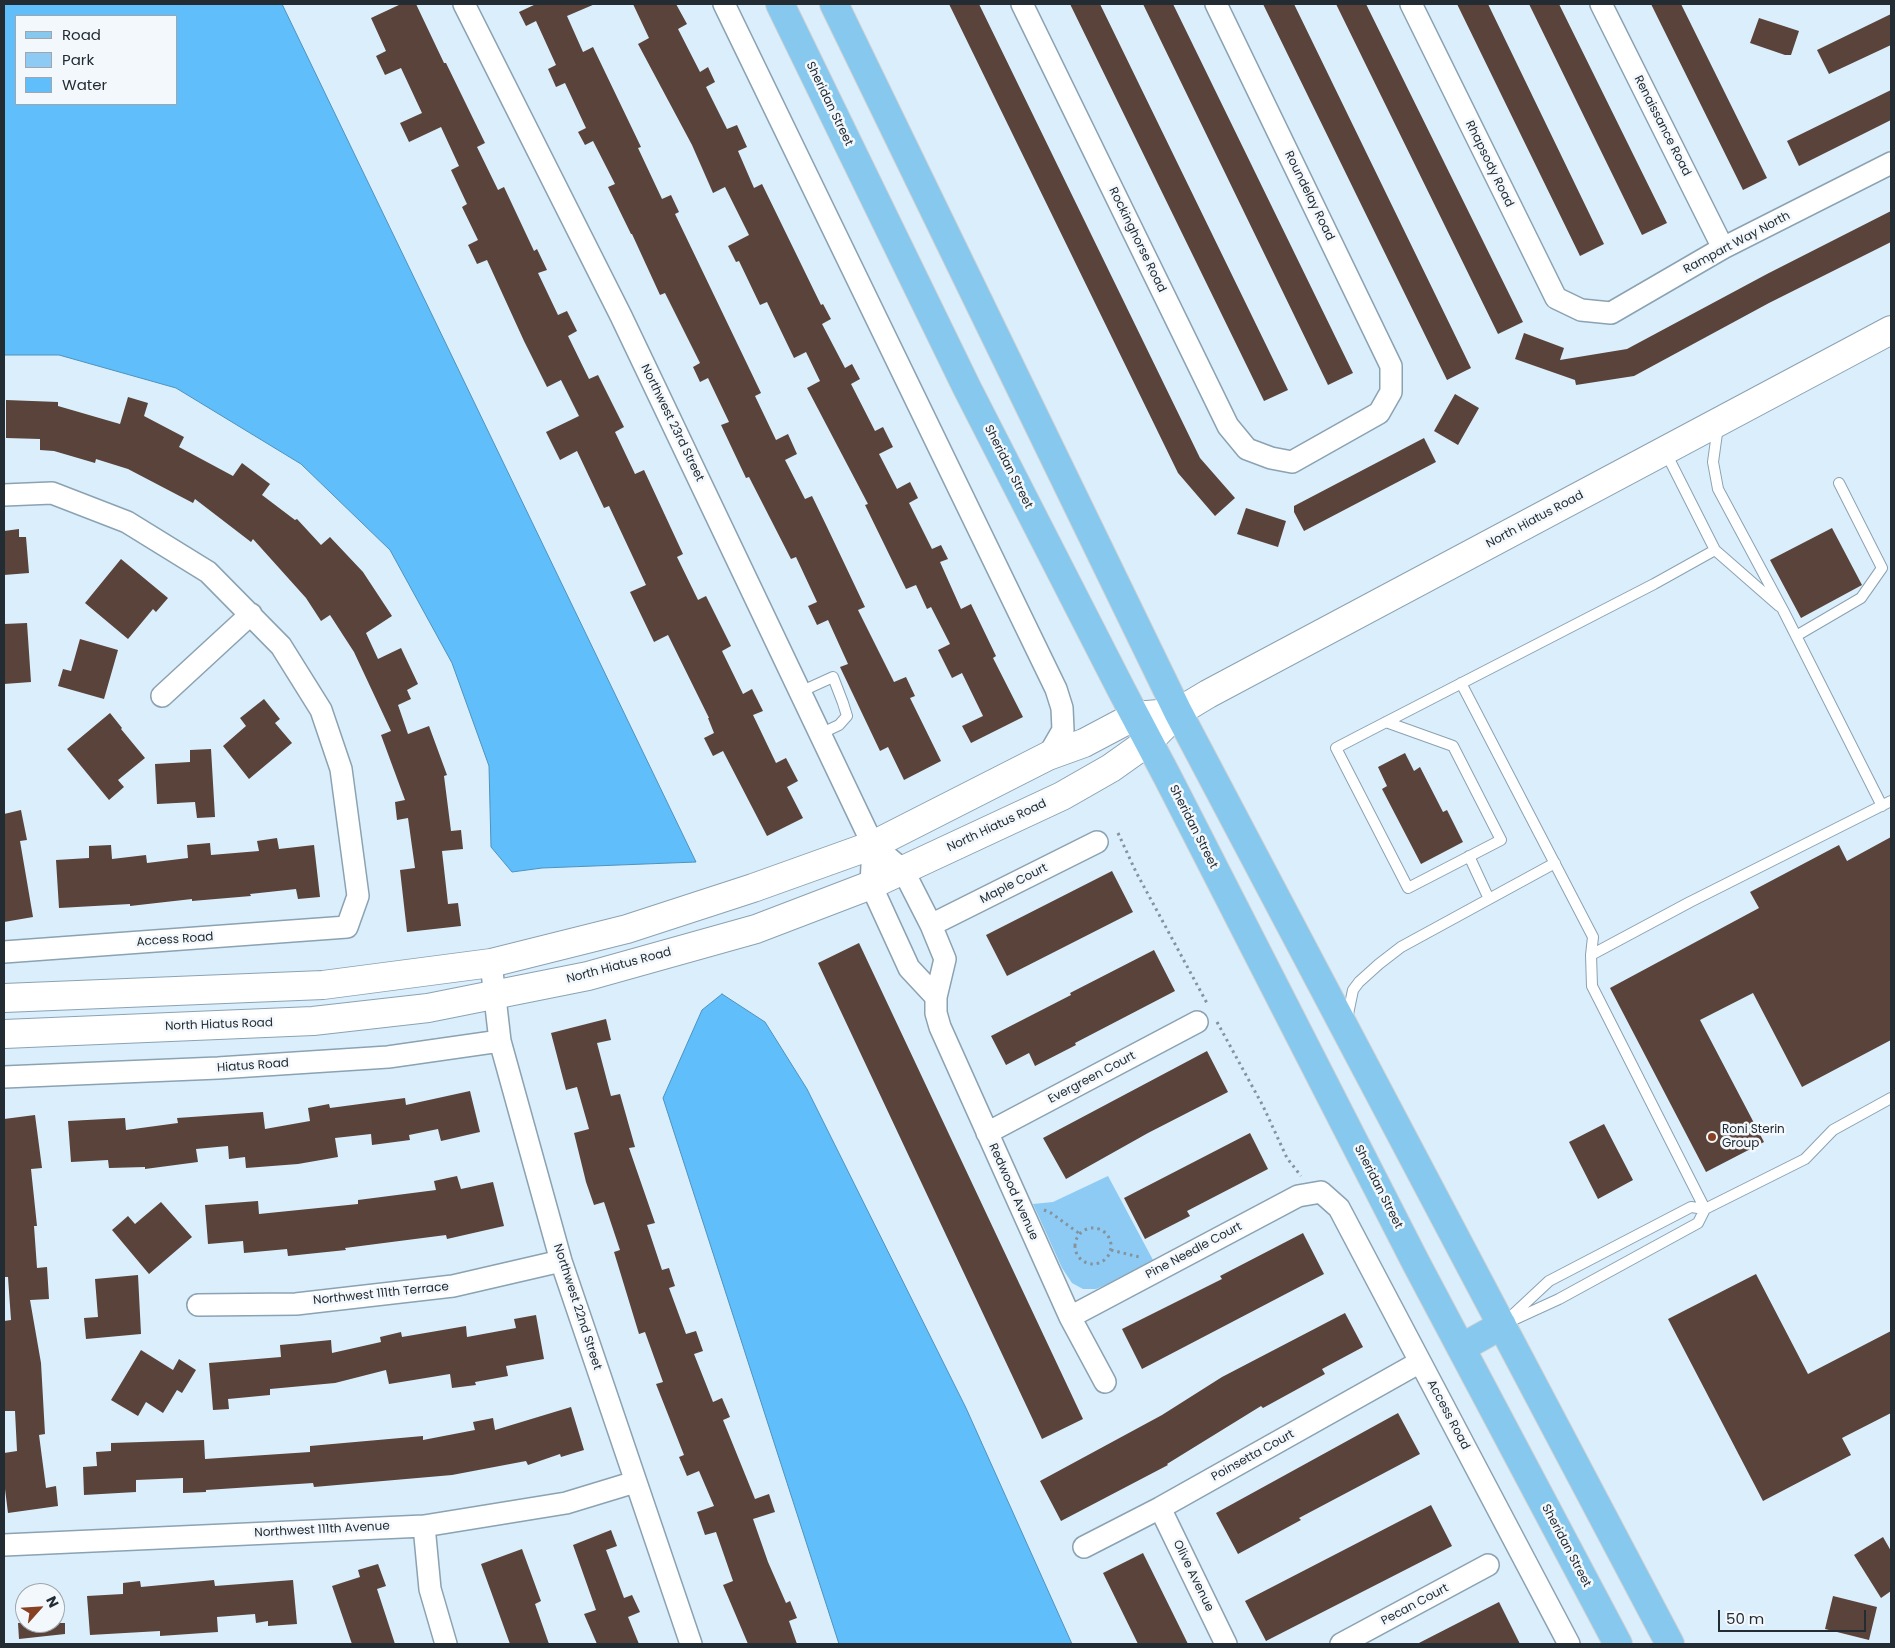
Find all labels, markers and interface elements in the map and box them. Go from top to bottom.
legend [15,15,178,105]
text: Road [62,24,101,45]
text: Park [62,49,94,70]
street label: Sheridan Street [802,60,856,148]
street label: Renaissance Road [1630,73,1694,179]
text: Water [62,74,107,95]
street label: Rhapsody Road [1462,118,1516,210]
street label: Roundelay Road [1281,149,1337,243]
street label: Rockinghorse Road [1105,185,1169,295]
street label: Rampart Way North [1681,209,1793,277]
street label: Northwest 23rd Street [637,362,707,484]
street label: Sheridan Street [981,423,1035,511]
street label: North Hiatus Road [1484,488,1586,552]
street label: Sheridan Street [1166,783,1220,871]
street label: North Hiatus Road [945,797,1049,855]
street label: Maple Court [978,861,1050,907]
street label: Access Road [136,930,214,950]
street label: North Hiatus Road [565,945,673,987]
street label: North Hiatus Road [165,1016,273,1034]
street label: Evergreen Court [1046,1049,1138,1107]
street label: Hiatus Road [217,1056,289,1076]
place label: Roni Sterin Group [1722,1123,1785,1151]
marker: Roni Sterin Group [1706,1131,1718,1143]
street label: Redwood Avenue [985,1141,1041,1243]
street label: Sheridan Street [1351,1143,1405,1231]
street label: Pine Needle Court [1144,1220,1244,1282]
street label: Northwest 22nd Street [550,1242,604,1372]
street label: Northwest 111th Terrace [312,1280,450,1308]
street label: Access Road [1424,1378,1472,1452]
street label: Poinsetta Court [1209,1427,1297,1485]
street label: Sheridan Street [1538,1502,1594,1590]
street label: Northwest 111th Avenue [254,1519,390,1541]
street label: Olive Avenue [1169,1538,1217,1614]
street label: Pecan Court [1379,1581,1451,1629]
north arrow [15,1583,65,1633]
text: N [41,1593,64,1611]
scale bar [1720,1600,1868,1632]
text: 50 m [1726,1608,1764,1629]

